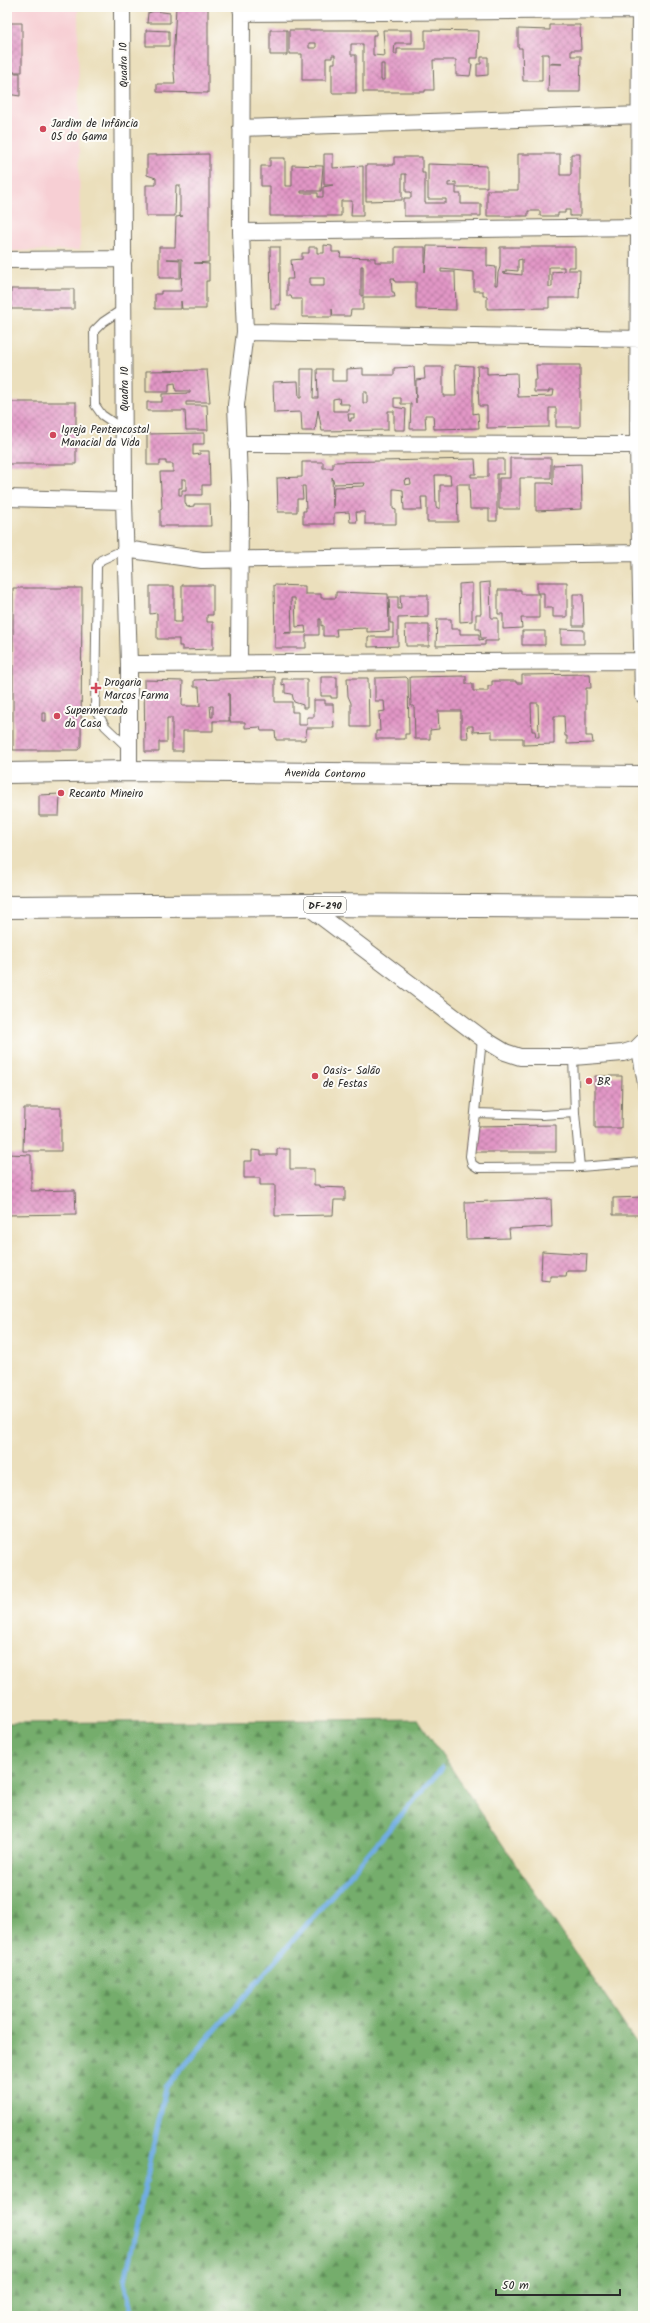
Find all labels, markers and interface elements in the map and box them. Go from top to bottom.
street label: Quadra 10 [115,42,133,88]
place label: Jardim de Infância 05 do Gama [51,115,138,146]
marker: Jardim de Infância 05 do Gama [38,124,48,134]
street label: Quadra 10 [116,366,134,412]
place label: Igreja Pentencostal Manacial da Vida [61,421,149,452]
marker: Igreja Pentencostal Manacial da Vida [48,430,58,440]
place label: Drogaria Marcos Farma [104,674,169,705]
marker: Drogaria Marcos Farma [91,683,101,693]
place label: Supermercado da Casa [65,702,128,733]
marker: Supermercado da Casa [52,711,62,721]
street label: Avenida Contorno [284,764,366,784]
place label: Recanto Mineiro [69,785,143,803]
marker: Recanto Mineiro [56,788,66,798]
road number: DF-290 [304,897,346,913]
place label: Oasis- Salão de Festas [323,1062,380,1093]
marker: Oasis- Salão de Festas [310,1071,320,1081]
place label: BR [597,1073,611,1091]
marker: BR [584,1076,594,1086]
scale bar [496,2271,620,2297]
text: 50 m [502,2276,529,2295]

